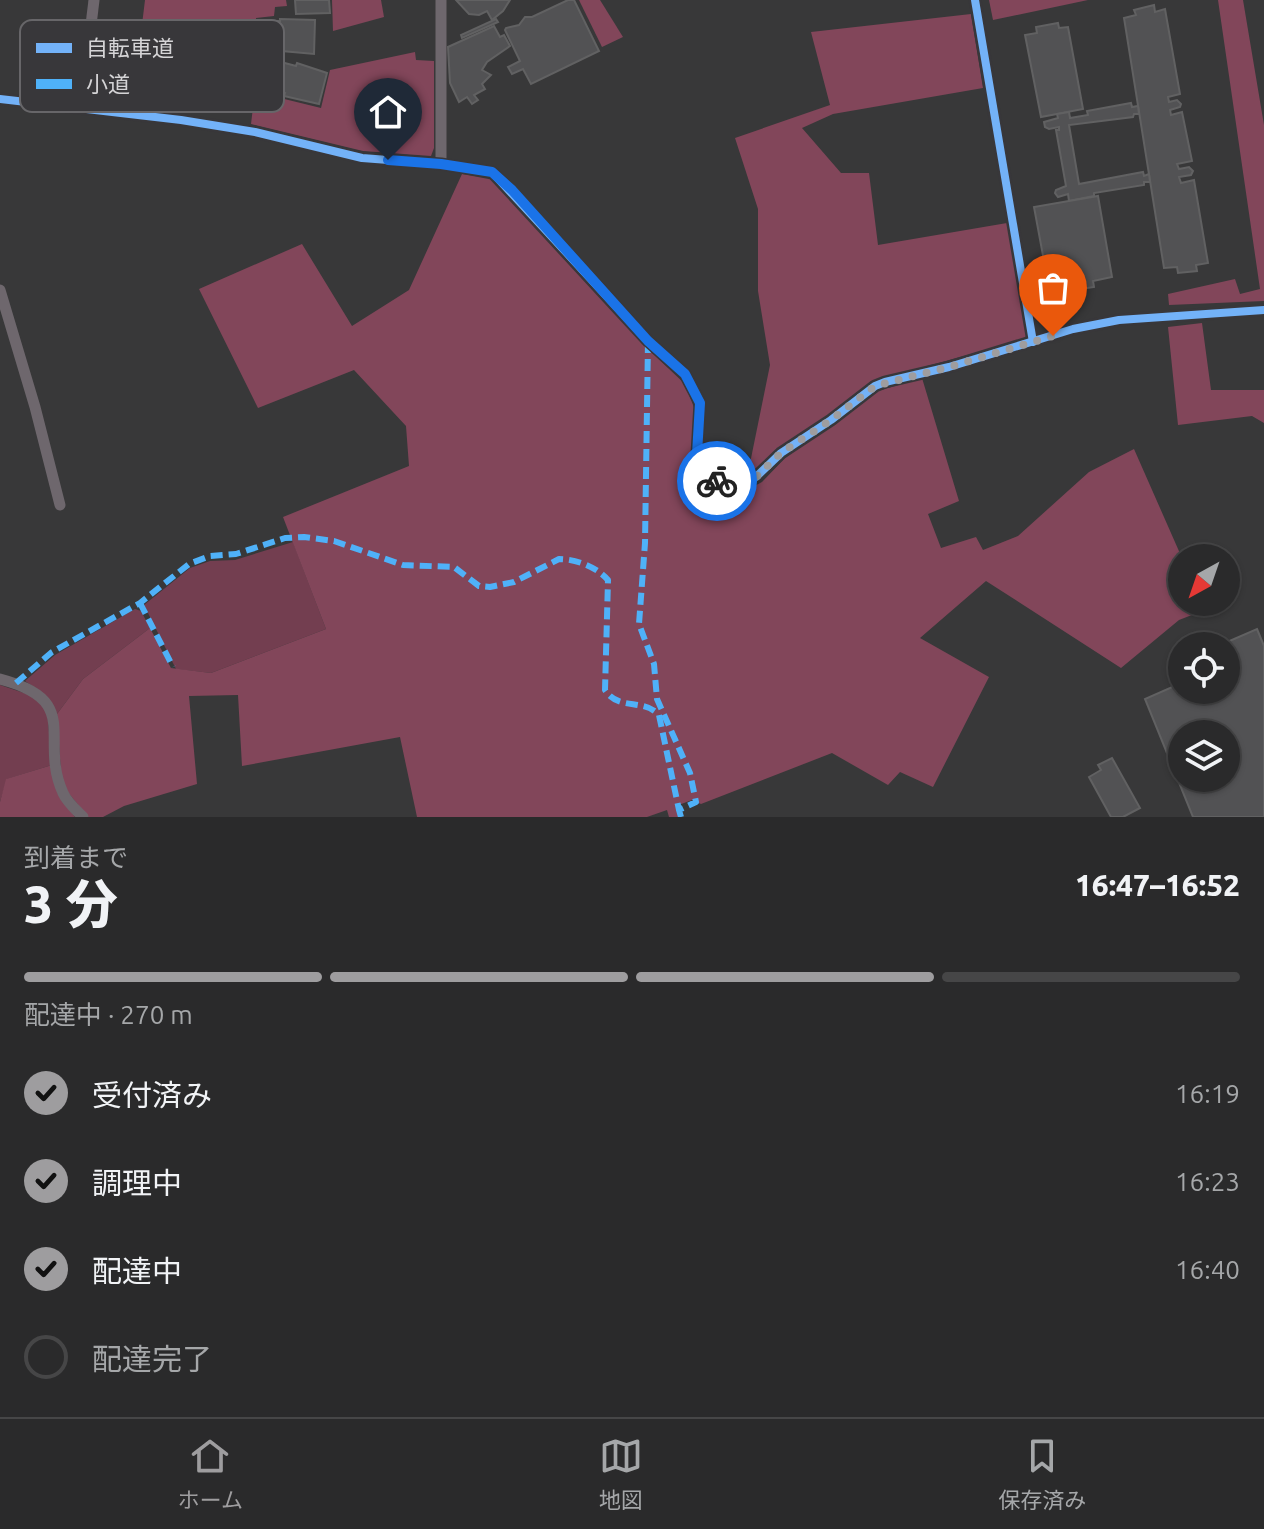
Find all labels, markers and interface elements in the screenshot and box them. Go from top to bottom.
legend [20,20,284,112]
text: 自転車道 [86,35,174,60]
text: 小道 [86,71,130,96]
pin [354,78,422,160]
icon: home [366,90,410,134]
pin [1019,254,1087,336]
icon: bag [1031,266,1075,310]
courier [677,441,757,521]
icon: bike [695,459,739,503]
north arrow [1168,544,1240,616]
map controls [1168,544,1240,792]
button: locate [1168,632,1240,704]
button: layers [1168,720,1240,792]
text: 到着まで [24,843,128,872]
text: 16:47–16:52 [1075,868,1240,902]
text: 3 分 [24,875,118,933]
text: 配達中 · 270 m [24,1000,193,1029]
icon: check [24,1071,68,1115]
text: 受付済み [92,1078,212,1112]
text: 16:19 [1175,1079,1240,1108]
icon: check [24,1159,68,1203]
text: 調理中 [92,1166,182,1200]
text: 16:23 [1175,1167,1240,1196]
icon: check [24,1247,68,1291]
text: 配達中 [92,1254,182,1288]
text: 16:40 [1175,1255,1240,1284]
text: 配達完了 [92,1342,212,1376]
tab: ホーム [178,1434,243,1514]
tab: 地図 [599,1434,643,1514]
tab: 保存済み [998,1434,1086,1514]

